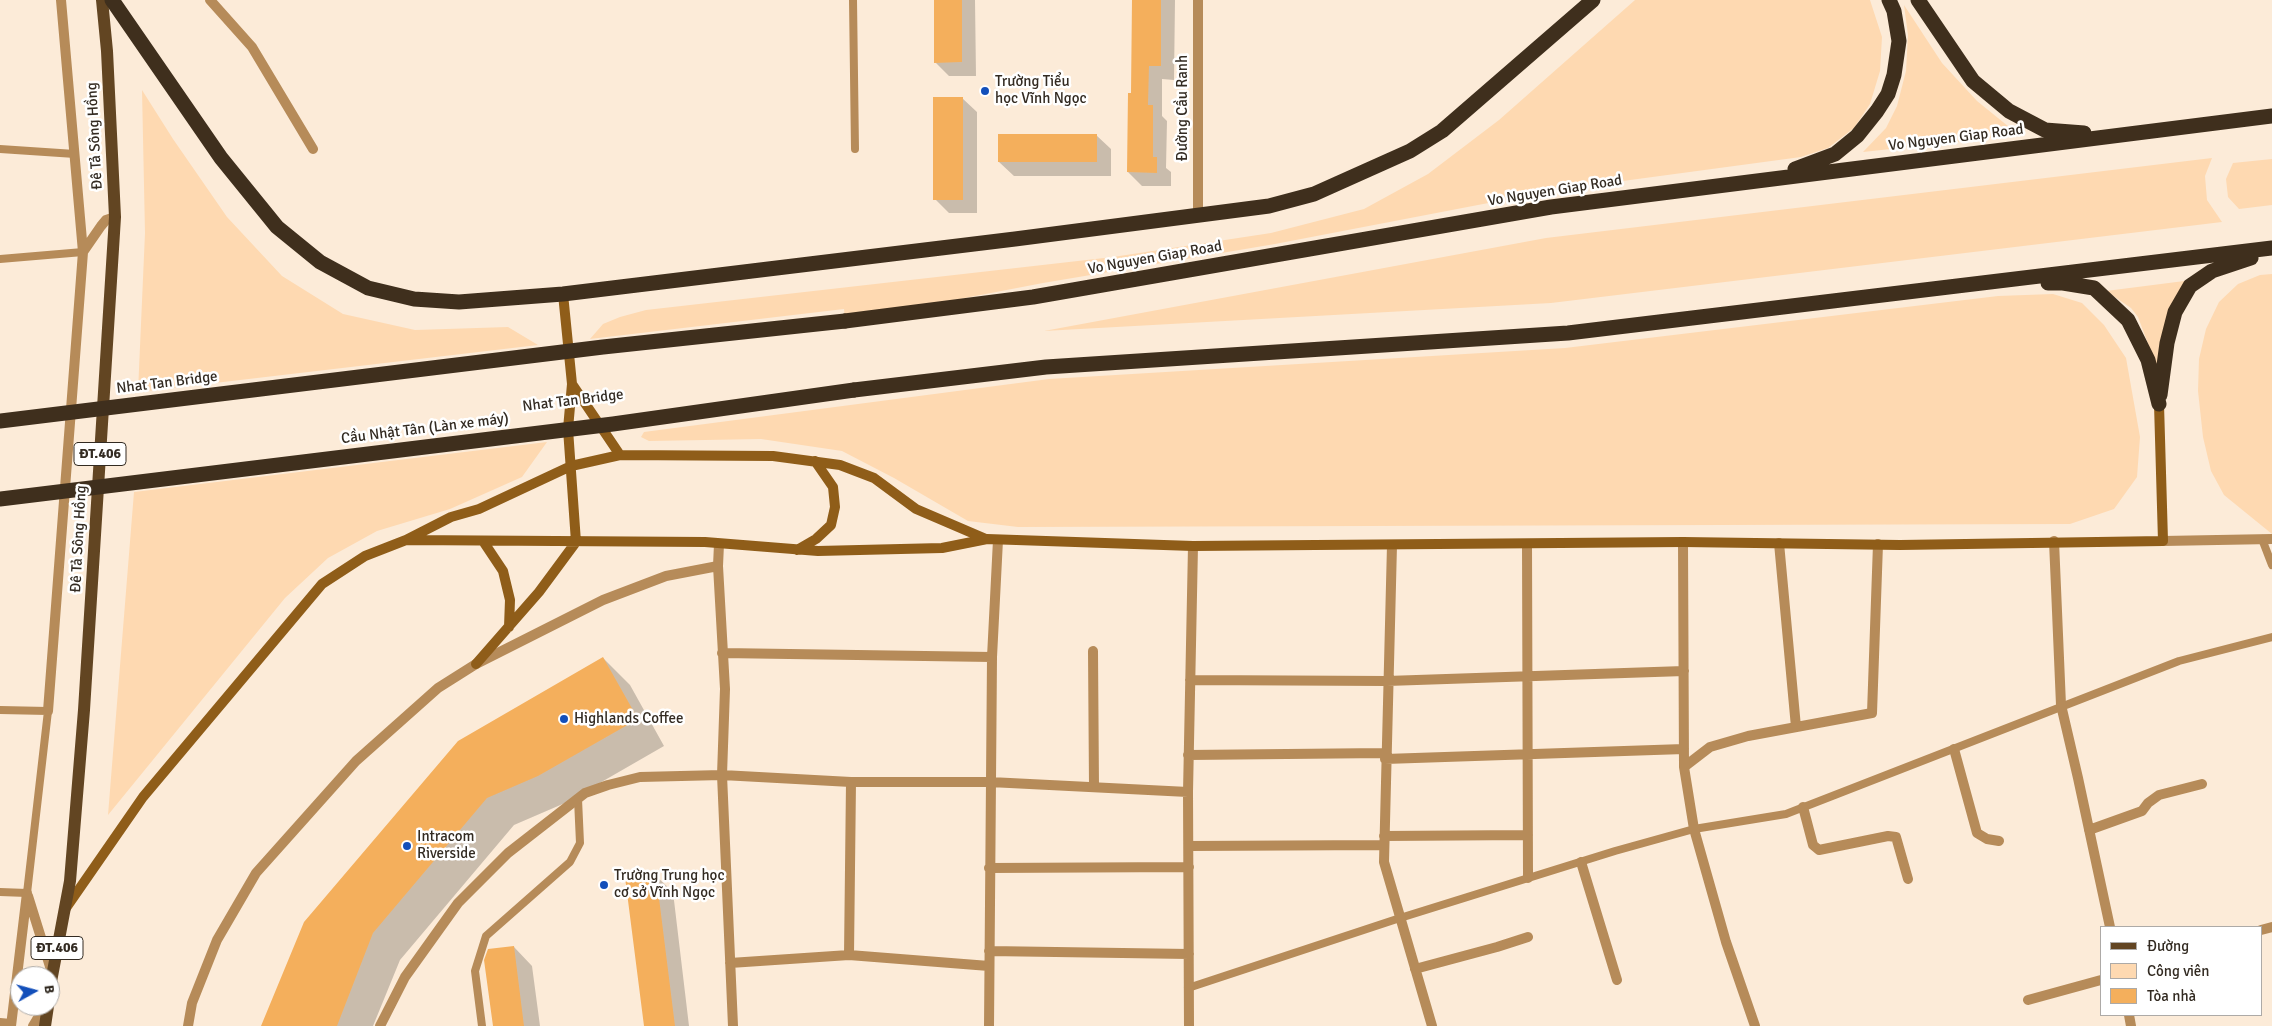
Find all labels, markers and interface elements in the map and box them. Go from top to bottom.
street label: Đường Cầu Ranh [1174,55,1192,161]
place label: Trường Tiểu học Vĩnh Ngọc [995,73,1087,108]
street label: Đê Tả Sông Hồng [83,82,107,190]
marker: Trường Tiểu học Vĩnh Ngọc [979,85,991,97]
street label: Vo Nguyen Giap Road [1888,121,2024,155]
street label: Vo Nguyen Giap Road [1487,171,1623,211]
street label: Vo Nguyen Giap Road [1087,237,1223,279]
street label: Nhat Tan Bridge [115,368,219,398]
street label: Nhat Tan Bridge [521,386,625,416]
street label: Cầu Nhật Tân (Làn xe máy) [340,410,510,448]
road number: ĐT.406 [74,442,126,466]
street label: Đê Tả Sông Hồng [67,485,91,593]
place label: Highlands Coffee [574,710,683,728]
marker: Highlands Coffee [558,713,570,725]
place label: Intracom Riverside [417,828,476,863]
marker: Intracom Riverside [401,840,413,852]
place label: Trường Trung học cơ sở Vĩnh Ngọc [614,867,724,902]
marker: Trường Trung học cơ sở Vĩnh Ngọc [598,879,610,891]
legend [2100,926,2262,1016]
road number: ĐT.406 [31,936,83,960]
text: Đường [2147,937,2189,955]
text: Công viên [2147,962,2210,980]
north arrow [10,966,60,1016]
text: B [40,984,58,995]
text: Tòa nhà [2147,987,2196,1005]

